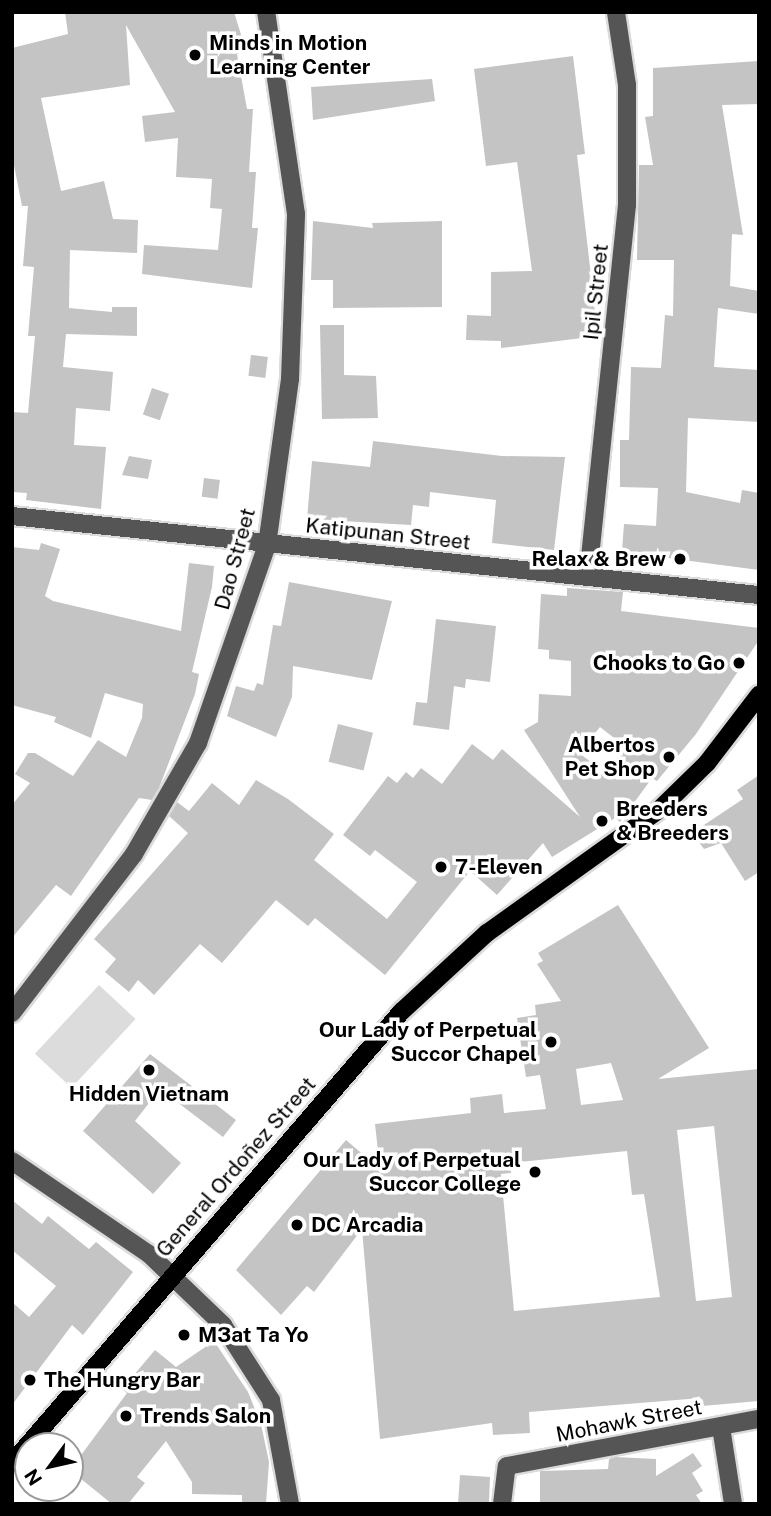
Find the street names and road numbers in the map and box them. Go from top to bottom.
street label: Ipil Street [578,243,614,341]
street label: Dao Street [209,505,261,613]
street label: Katipunan Street [304,513,472,555]
street label: General Ordoñez Street [151,1072,321,1262]
street label: Mohawk Street [554,1394,704,1448]

